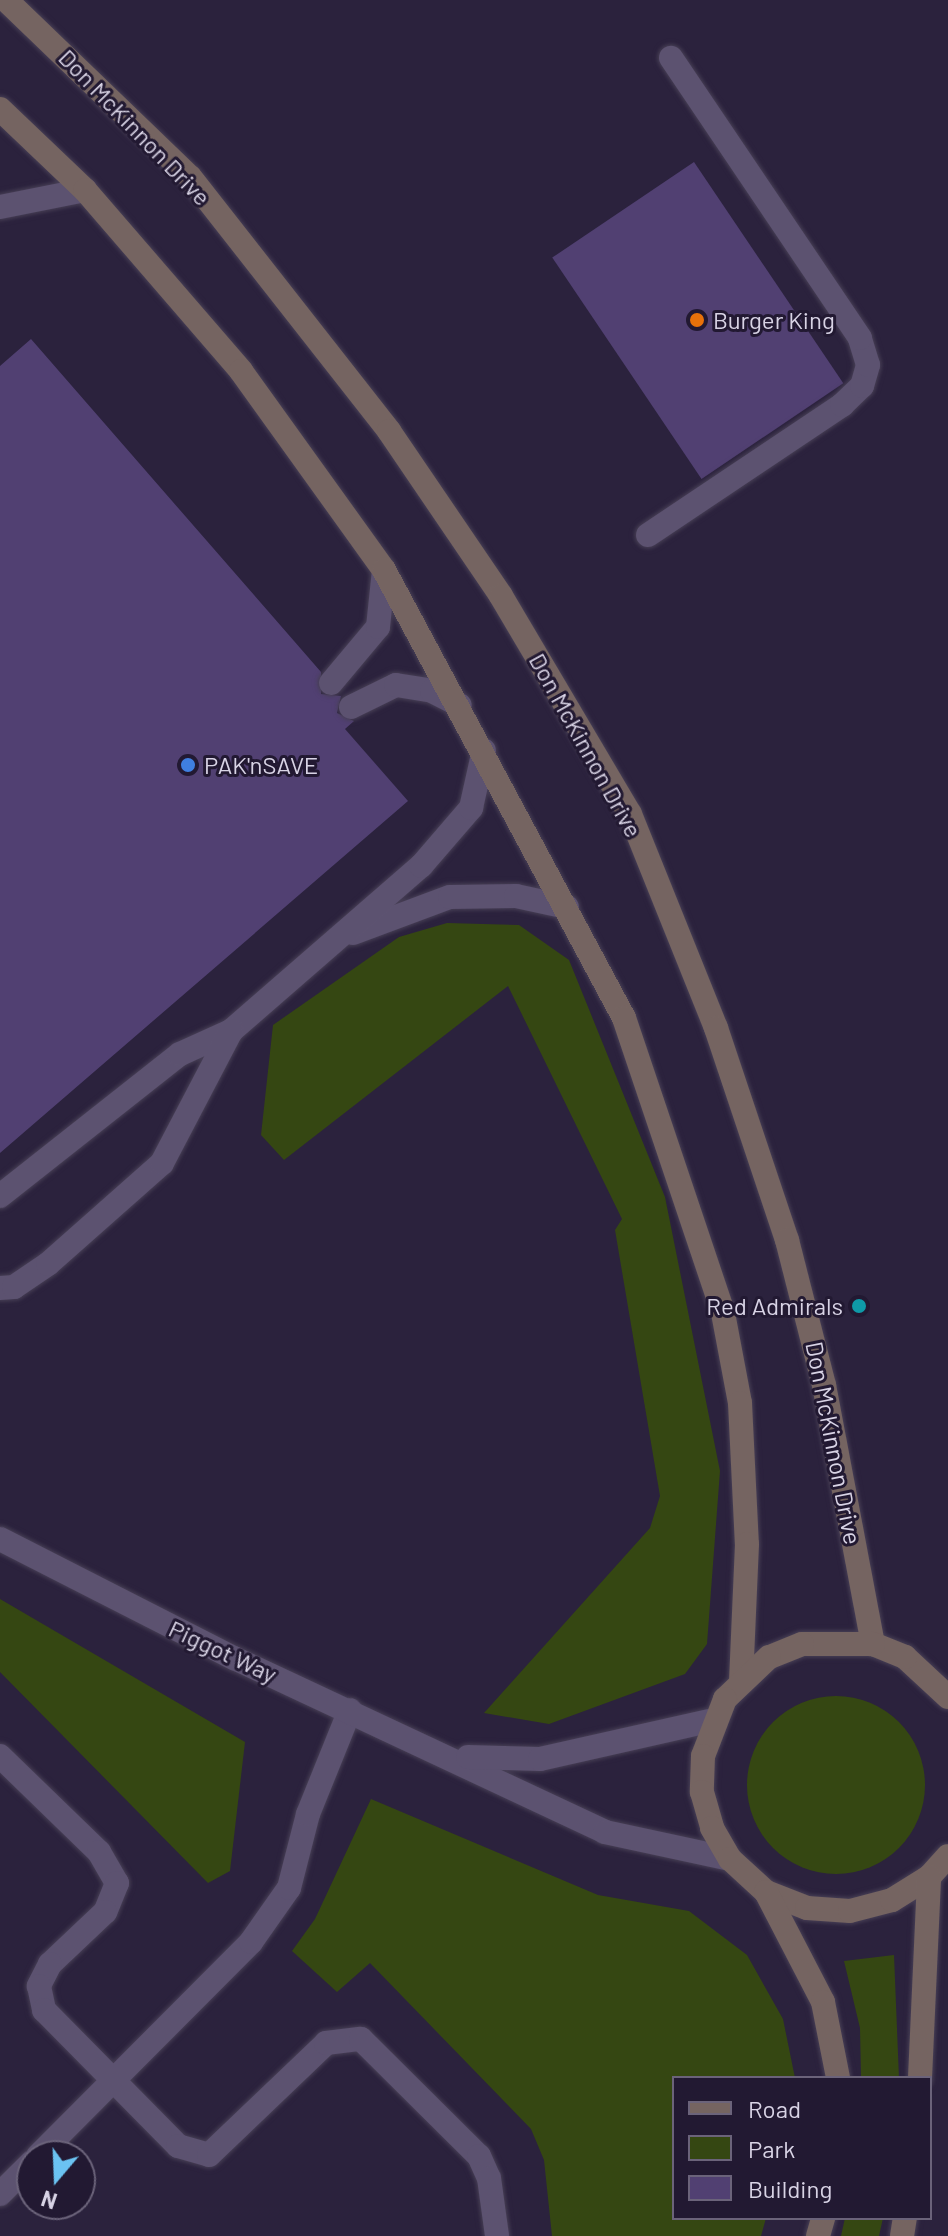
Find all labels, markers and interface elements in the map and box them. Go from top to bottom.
street label: Don McKinnon Drive [53,43,217,211]
place label: Burger King [713,306,835,334]
marker: Burger King [688,311,706,329]
street label: Don McKinnon Drive [523,648,649,842]
place label: PAK'nSAVE [204,751,318,779]
marker: PAK'nSAVE [179,756,197,774]
place label: Red Admirals [706,1292,843,1320]
marker: Red Admirals [850,1297,868,1315]
street label: Don McKinnon Drive [800,1339,868,1547]
street label: Piggot Way [165,1614,281,1688]
legend [672,2076,932,2220]
text: Road [748,2094,801,2123]
text: Park [748,2134,795,2163]
north arrow [16,2140,96,2220]
text: Building [748,2174,832,2203]
text: N [38,2186,60,2215]

